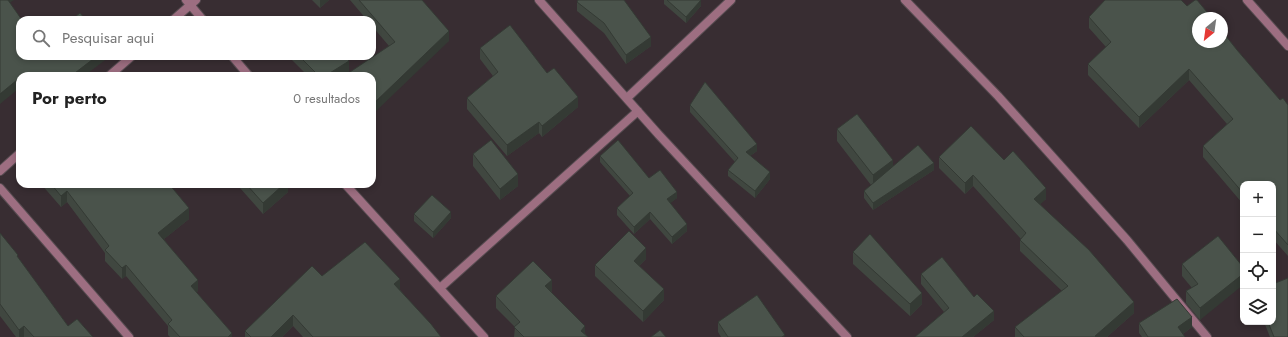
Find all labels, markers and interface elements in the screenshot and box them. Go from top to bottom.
north arrow [1192,12,1228,48]
search box [16,16,376,60]
icon: search [30,27,52,49]
text: Pesquisar aqui [62,27,154,49]
text: Por perto [32,86,107,110]
text: 0 resultados [293,89,360,108]
map controls [1240,181,1276,325]
button: + [1240,181,1276,217]
button: − [1240,217,1276,253]
button: locate [1240,253,1276,289]
button: layers [1240,289,1276,325]

